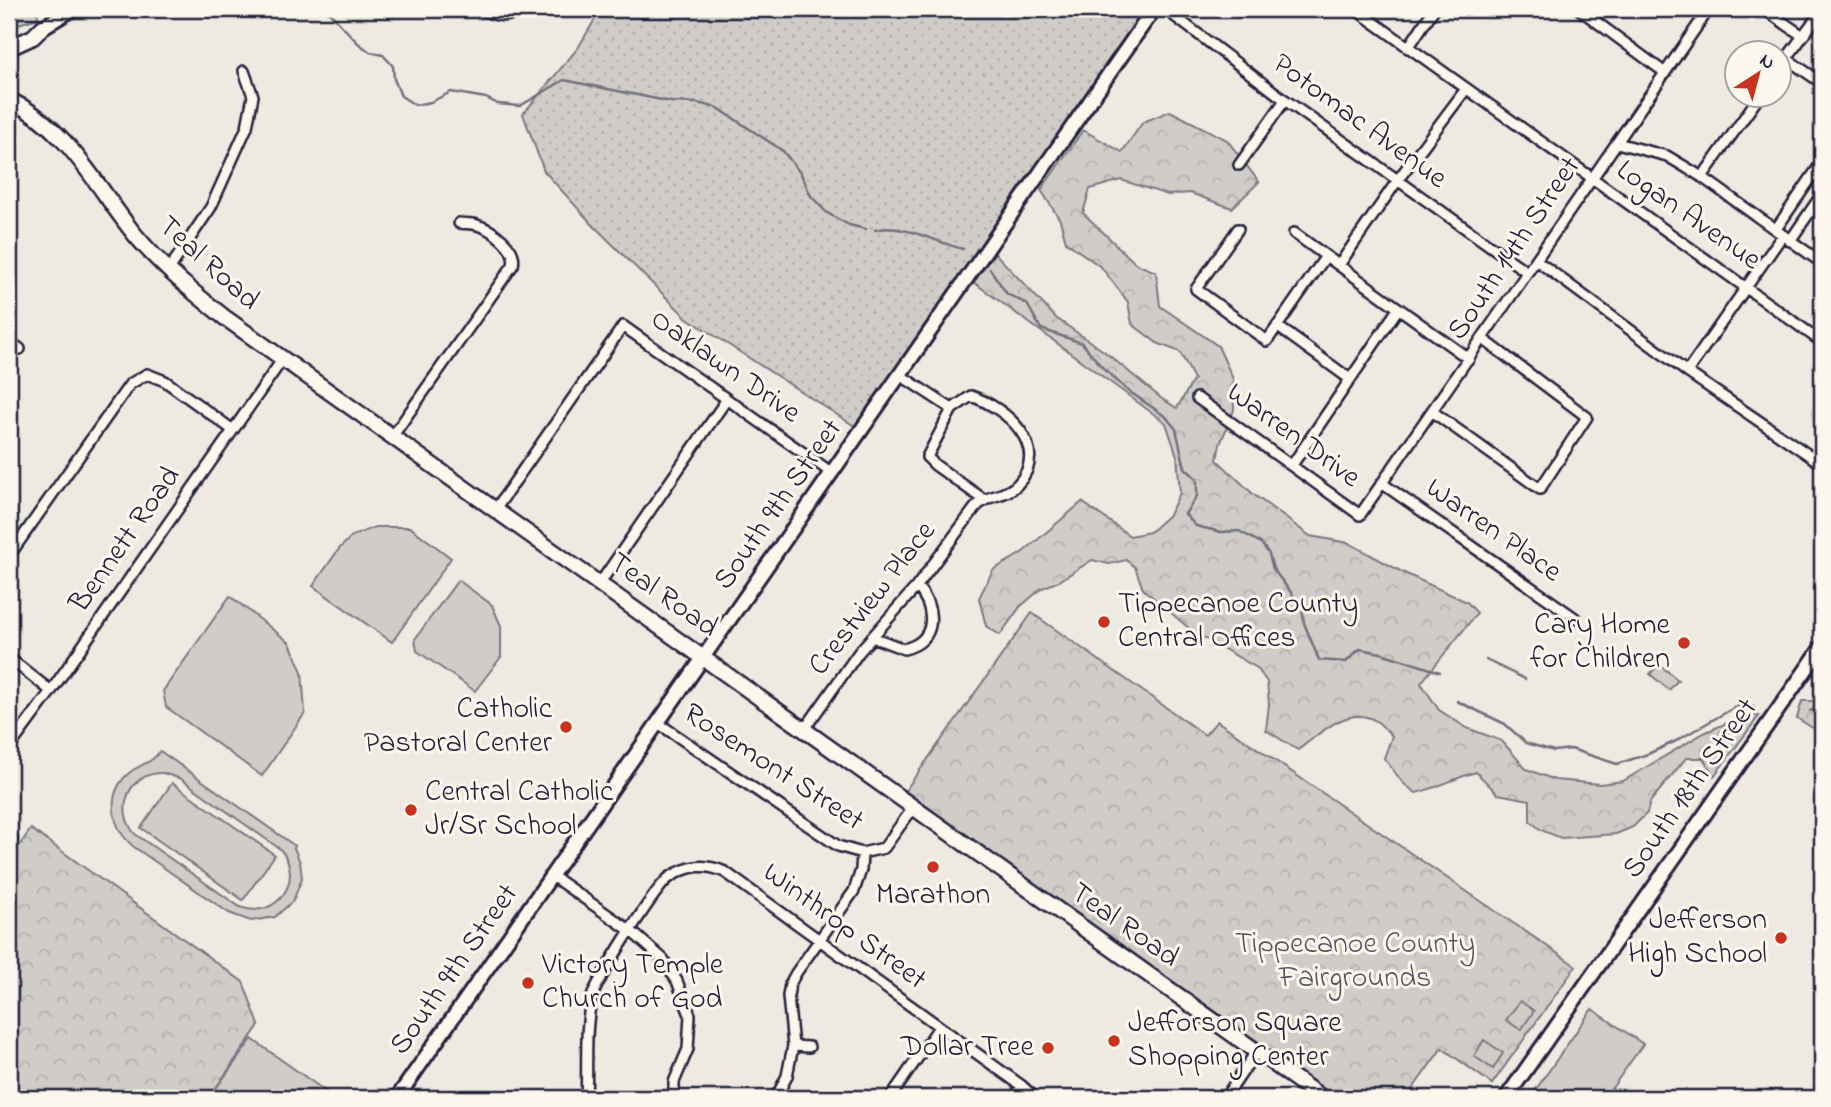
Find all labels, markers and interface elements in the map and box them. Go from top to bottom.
north arrow [1722,38,1792,108]
street label: Potomac Avenue [1262,43,1456,201]
text: N [1753,48,1780,77]
street label: South 14th Street [1437,148,1593,350]
street label: Logan Avenue [1606,150,1770,283]
street label: Teal Road [147,206,269,322]
street label: Oaklawn Drive [641,299,810,435]
street label: Warren Drive [1217,372,1370,500]
street label: South 9th Street [704,410,854,600]
street label: Bennett Road [59,458,193,623]
street label: Warren Place [1416,468,1571,594]
street label: Crestview Place [798,512,948,686]
street label: Teal Road [599,542,727,650]
place label: Tippecanoe County Central Offices [1118,583,1358,661]
place label: Cary Home for Children [1530,604,1671,682]
marker: Tippecanoe County Central Offices [1096,614,1112,630]
marker: Cary Home for Children [1676,635,1692,651]
place label: Catholic Pastoral Center [364,688,553,766]
street label: South 18th Street [1612,690,1770,888]
street label: Rosemont Street [674,693,872,843]
marker: Catholic Pastoral Center [558,719,574,735]
place label: Central Catholic Jr/Sr School [425,771,614,849]
marker: Central Catholic Jr/Sr School [403,802,419,818]
street label: Winthrop Street [753,852,935,1002]
marker: Marathon [925,859,941,875]
street label: Teal Road [1060,872,1188,980]
place label: Marathon [876,874,990,918]
street label: South 9th Street [380,875,530,1065]
place label: Jefferson High School [1628,899,1767,977]
park label: Tippecanoe County Fairgrounds [1235,923,1475,1001]
marker: Jefferson High School [1773,930,1789,946]
place label: Victory Temple Church of God [541,944,724,1022]
marker: Victory Temple Church of God [520,975,536,991]
place label: Jefforson Square Shopping Center [1128,1002,1342,1080]
place label: Dollar Tree [900,1026,1035,1070]
marker: Jefforson Square Shopping Center [1106,1033,1122,1049]
marker: Dollar Tree [1040,1040,1056,1056]

